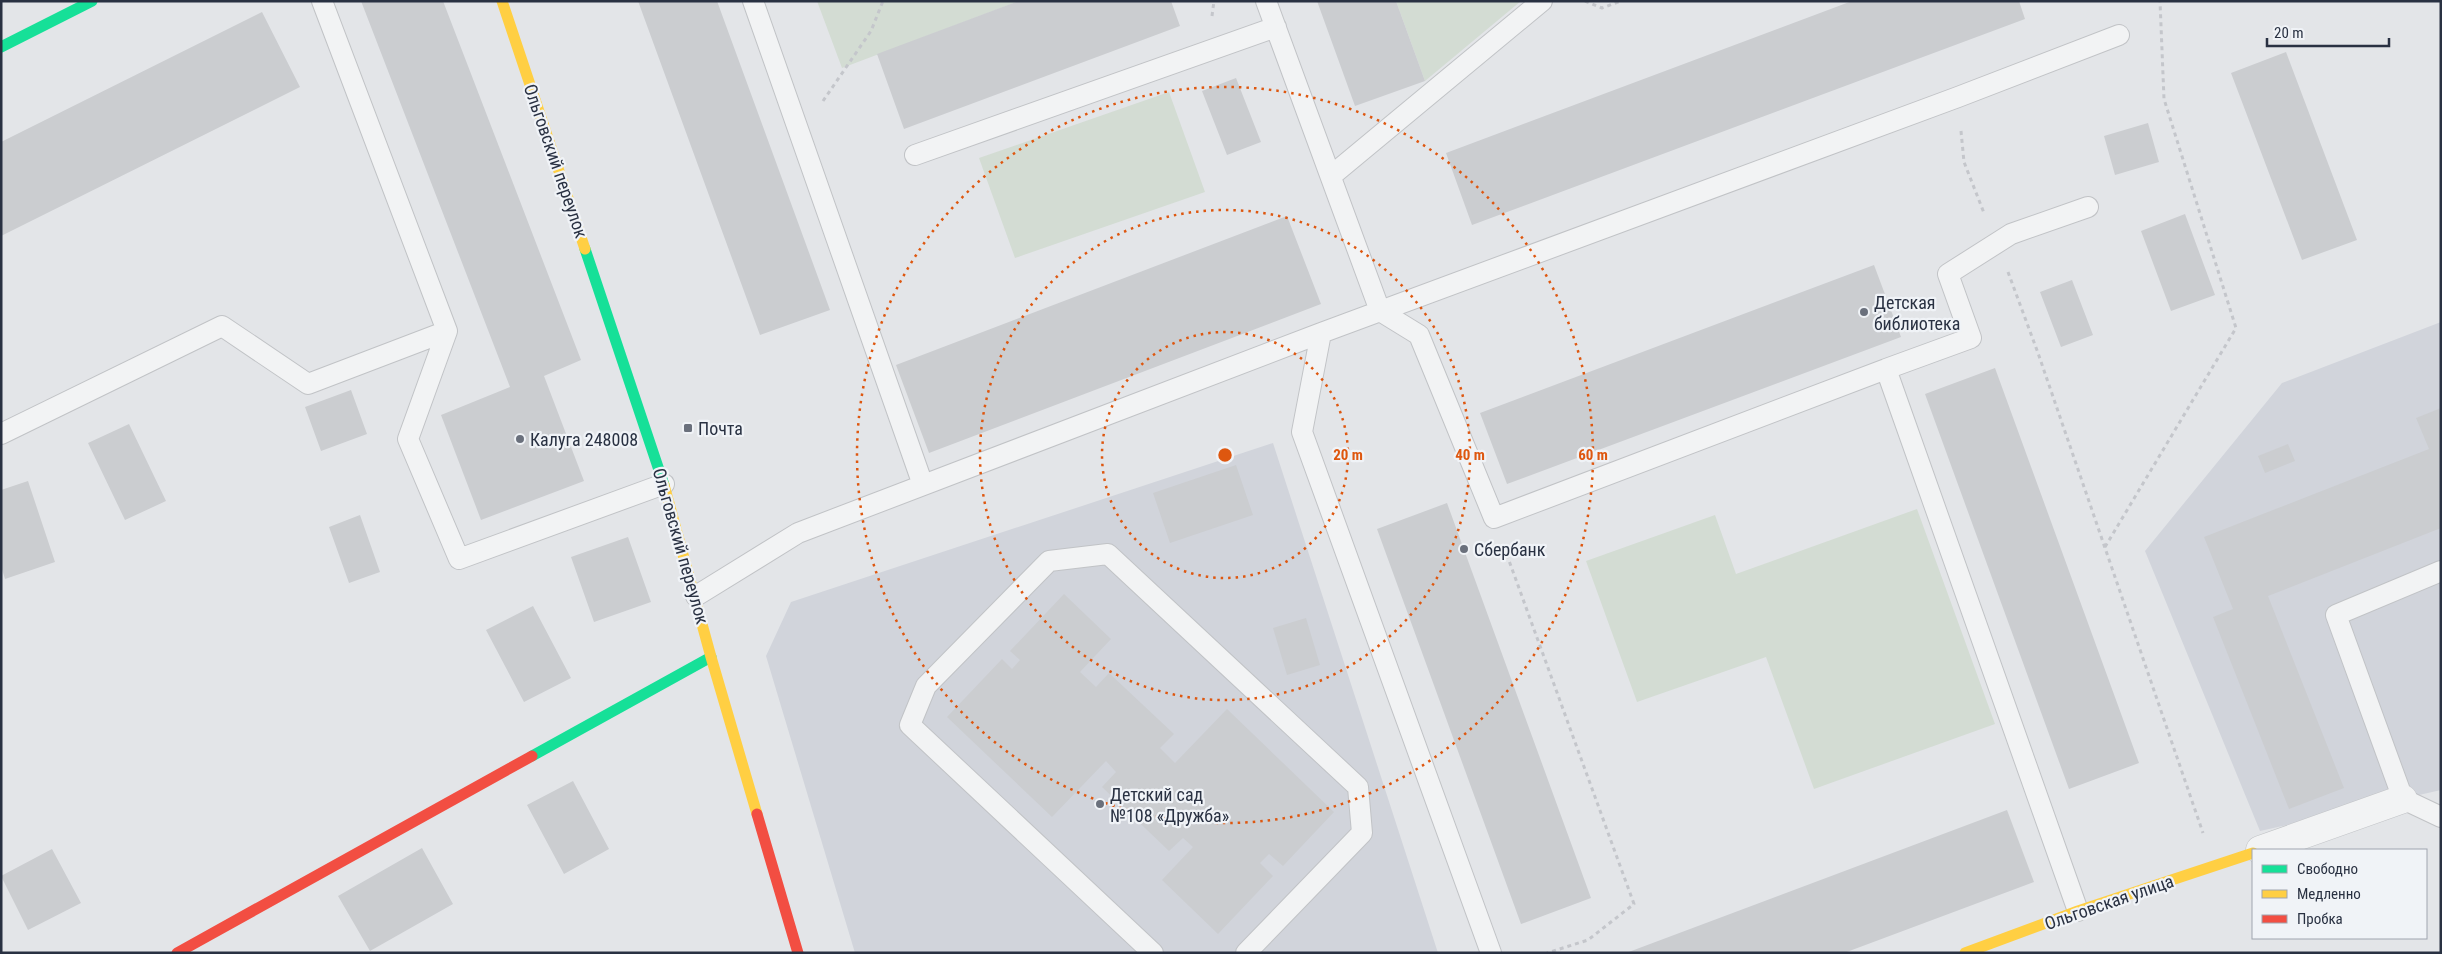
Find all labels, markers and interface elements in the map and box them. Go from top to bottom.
scale bar [2267,15,2390,47]
text: 20 m [2274,24,2304,42]
street label: Ольговский переулок [520,81,592,241]
place label: Детская библиотека [1874,292,1960,334]
marker: Детская библиотека [1858,306,1870,318]
place label: Почта [698,418,743,439]
marker: Почта [682,422,694,434]
place label: Калуга 248008 [530,429,638,450]
marker: Калуга 248008 [514,433,526,445]
centre of rings [1216,446,1234,464]
text: 20 m [1333,446,1363,464]
text: 40 m [1455,446,1485,464]
text: 60 m [1578,446,1608,464]
street label: Ольговский переулок [649,465,713,627]
place label: Сбербанк [1474,539,1546,560]
marker: Сбербанк [1458,543,1470,555]
place label: Детский сад №108 «Дружба» [1110,784,1229,826]
marker: Детский сад №108 «Дружба» [1094,798,1106,810]
legend [2252,849,2427,939]
text: Свободно [2297,860,2358,878]
street label: Ольговская улица [2042,870,2176,934]
text: Медленно [2297,885,2361,903]
text: Пробка [2297,910,2343,928]

